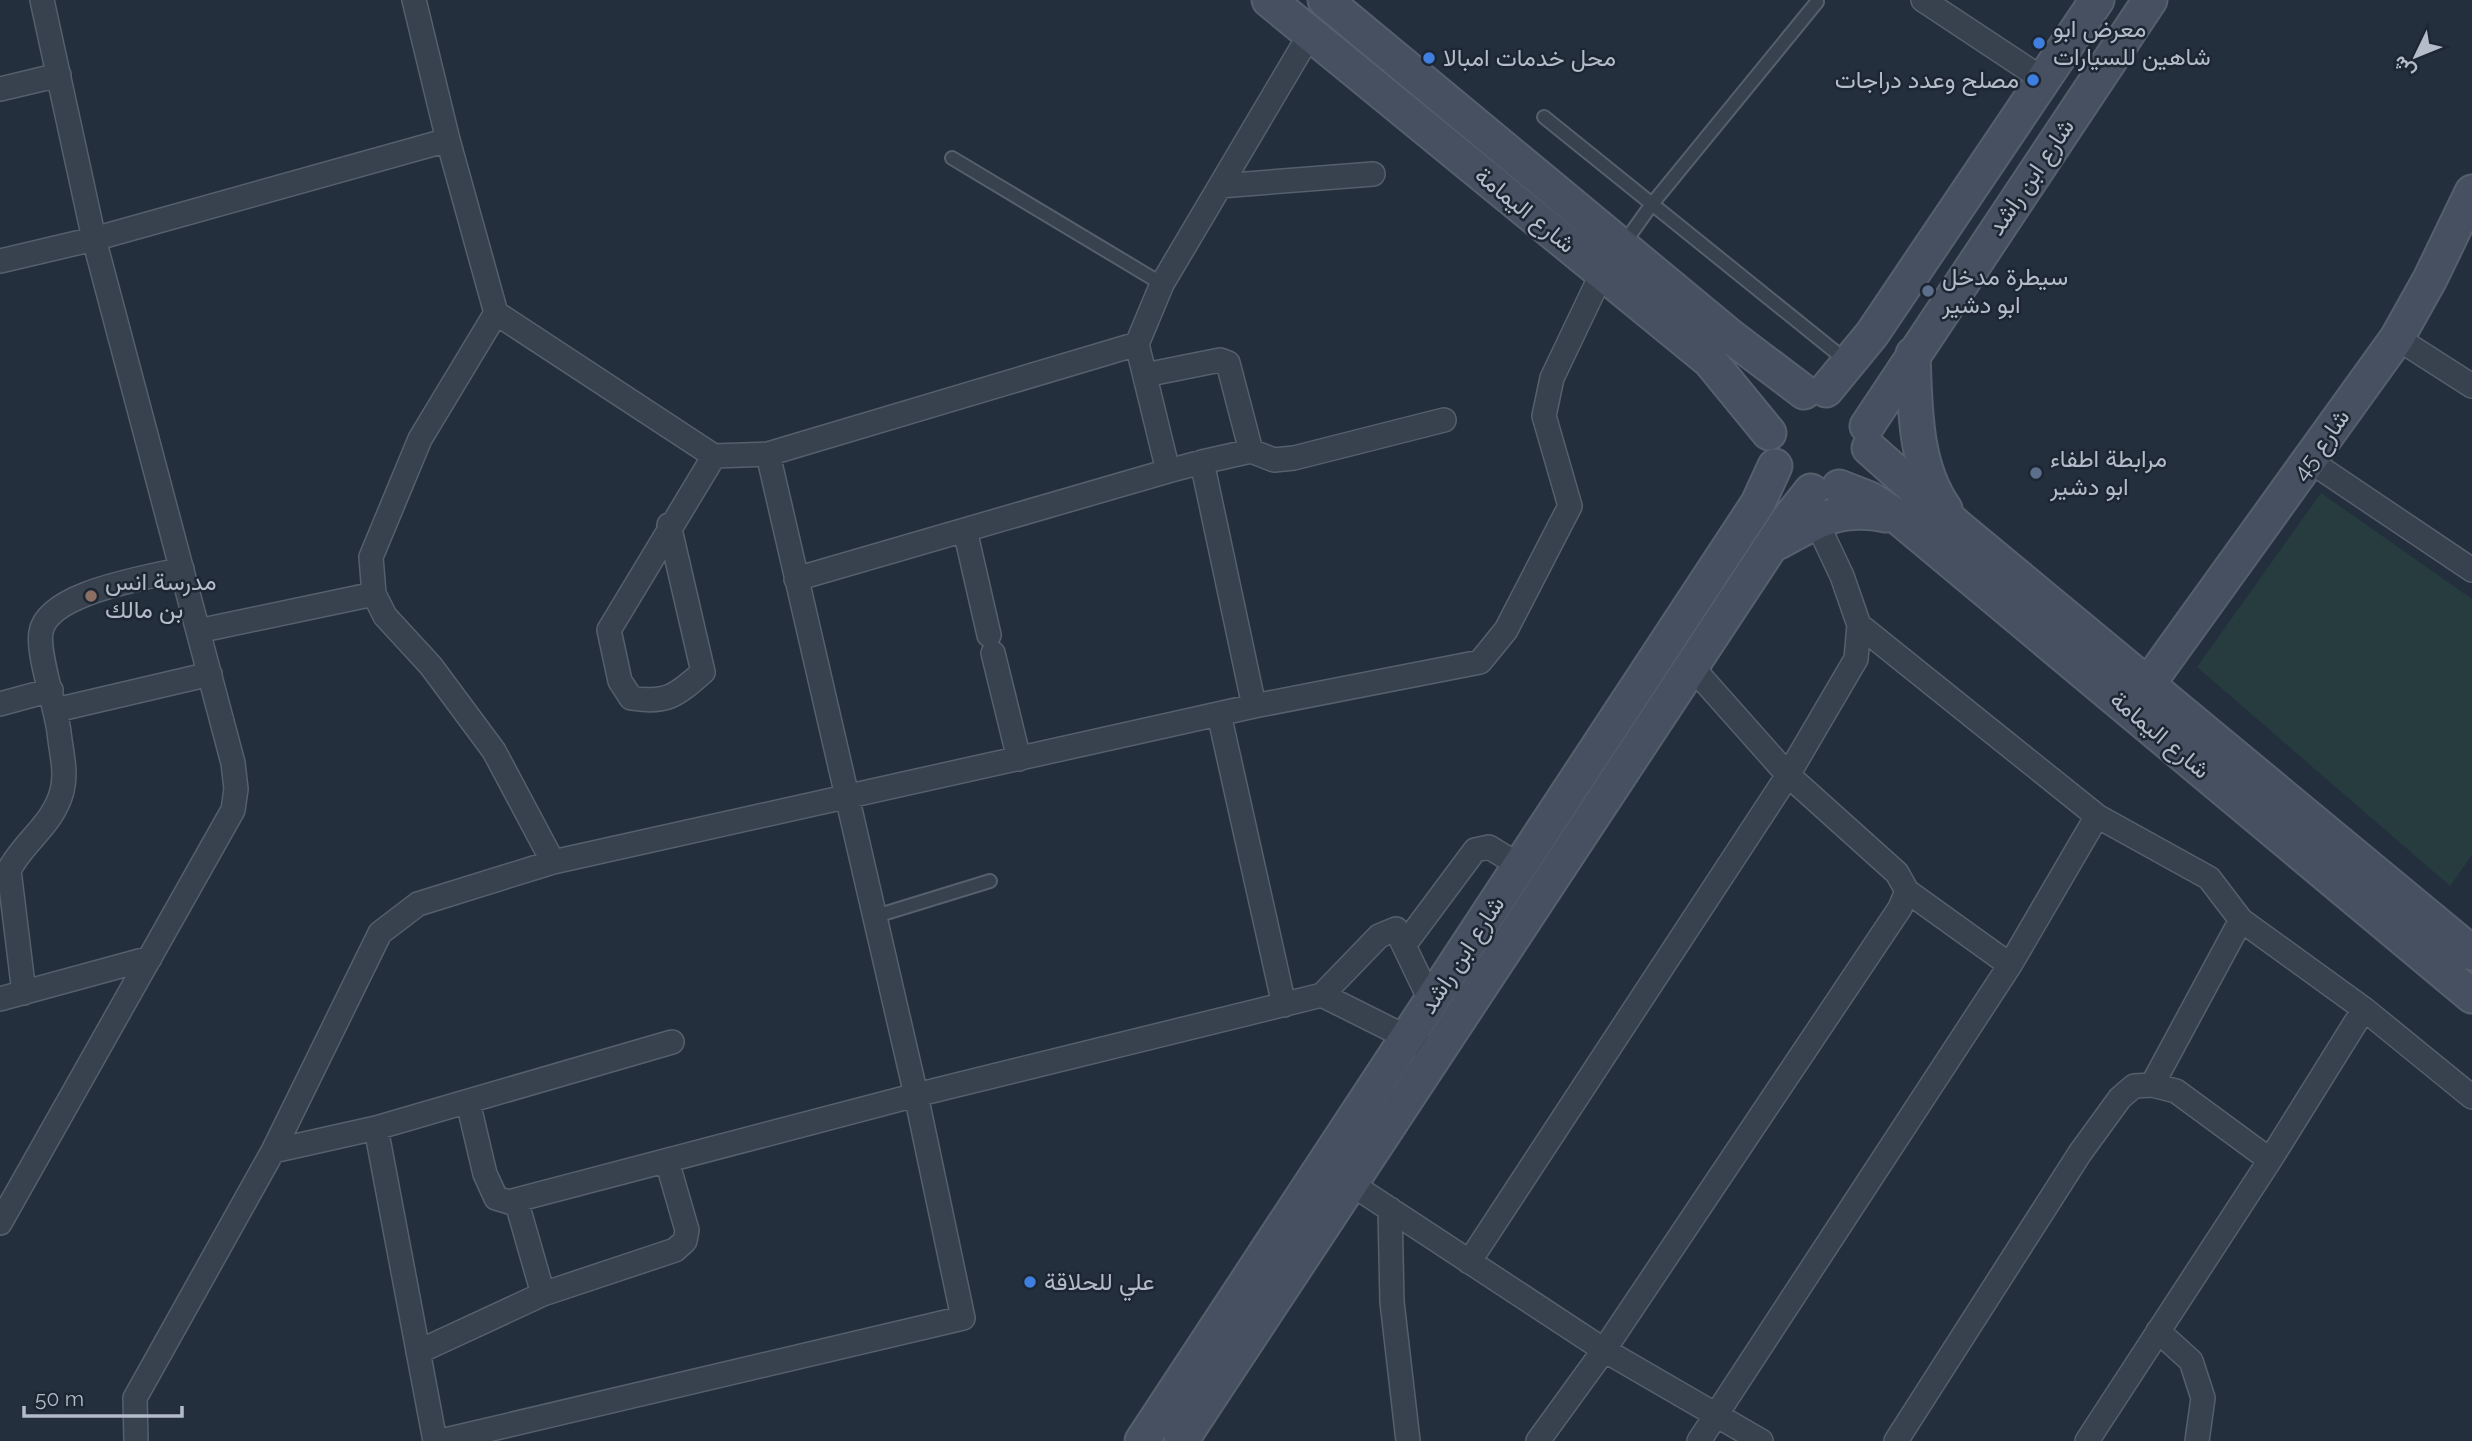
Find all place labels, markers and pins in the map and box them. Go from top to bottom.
place label: معرض ابو شاهين للسيارات [2053,14,2211,72]
marker: معرض ابو شاهين للسيارات [2031,35,2047,51]
place label: محل خدمات امبالا [1443,43,1616,72]
marker: محل خدمات امبالا [1421,50,1437,66]
place label: مصلح وعدد دراجات [1835,65,2019,97]
marker: مصلح وعدد دراجات [2025,72,2041,88]
place label: سيطرة مدخل ابو دشير [1941,262,2068,320]
marker: سيطرة مدخل ابو دشير [1920,283,1936,299]
place label: مرابطة اطفاء ابو دشير [2049,444,2167,502]
marker: مرابطة اطفاء ابو دشير [2028,465,2044,481]
place label: مدرسة انس بن مالك [105,567,216,624]
marker: مدرسة انس بن مالك [83,588,99,604]
place label: علي للحلاقة [1044,1267,1155,1301]
marker: علي للحلاقة [1022,1274,1038,1290]

